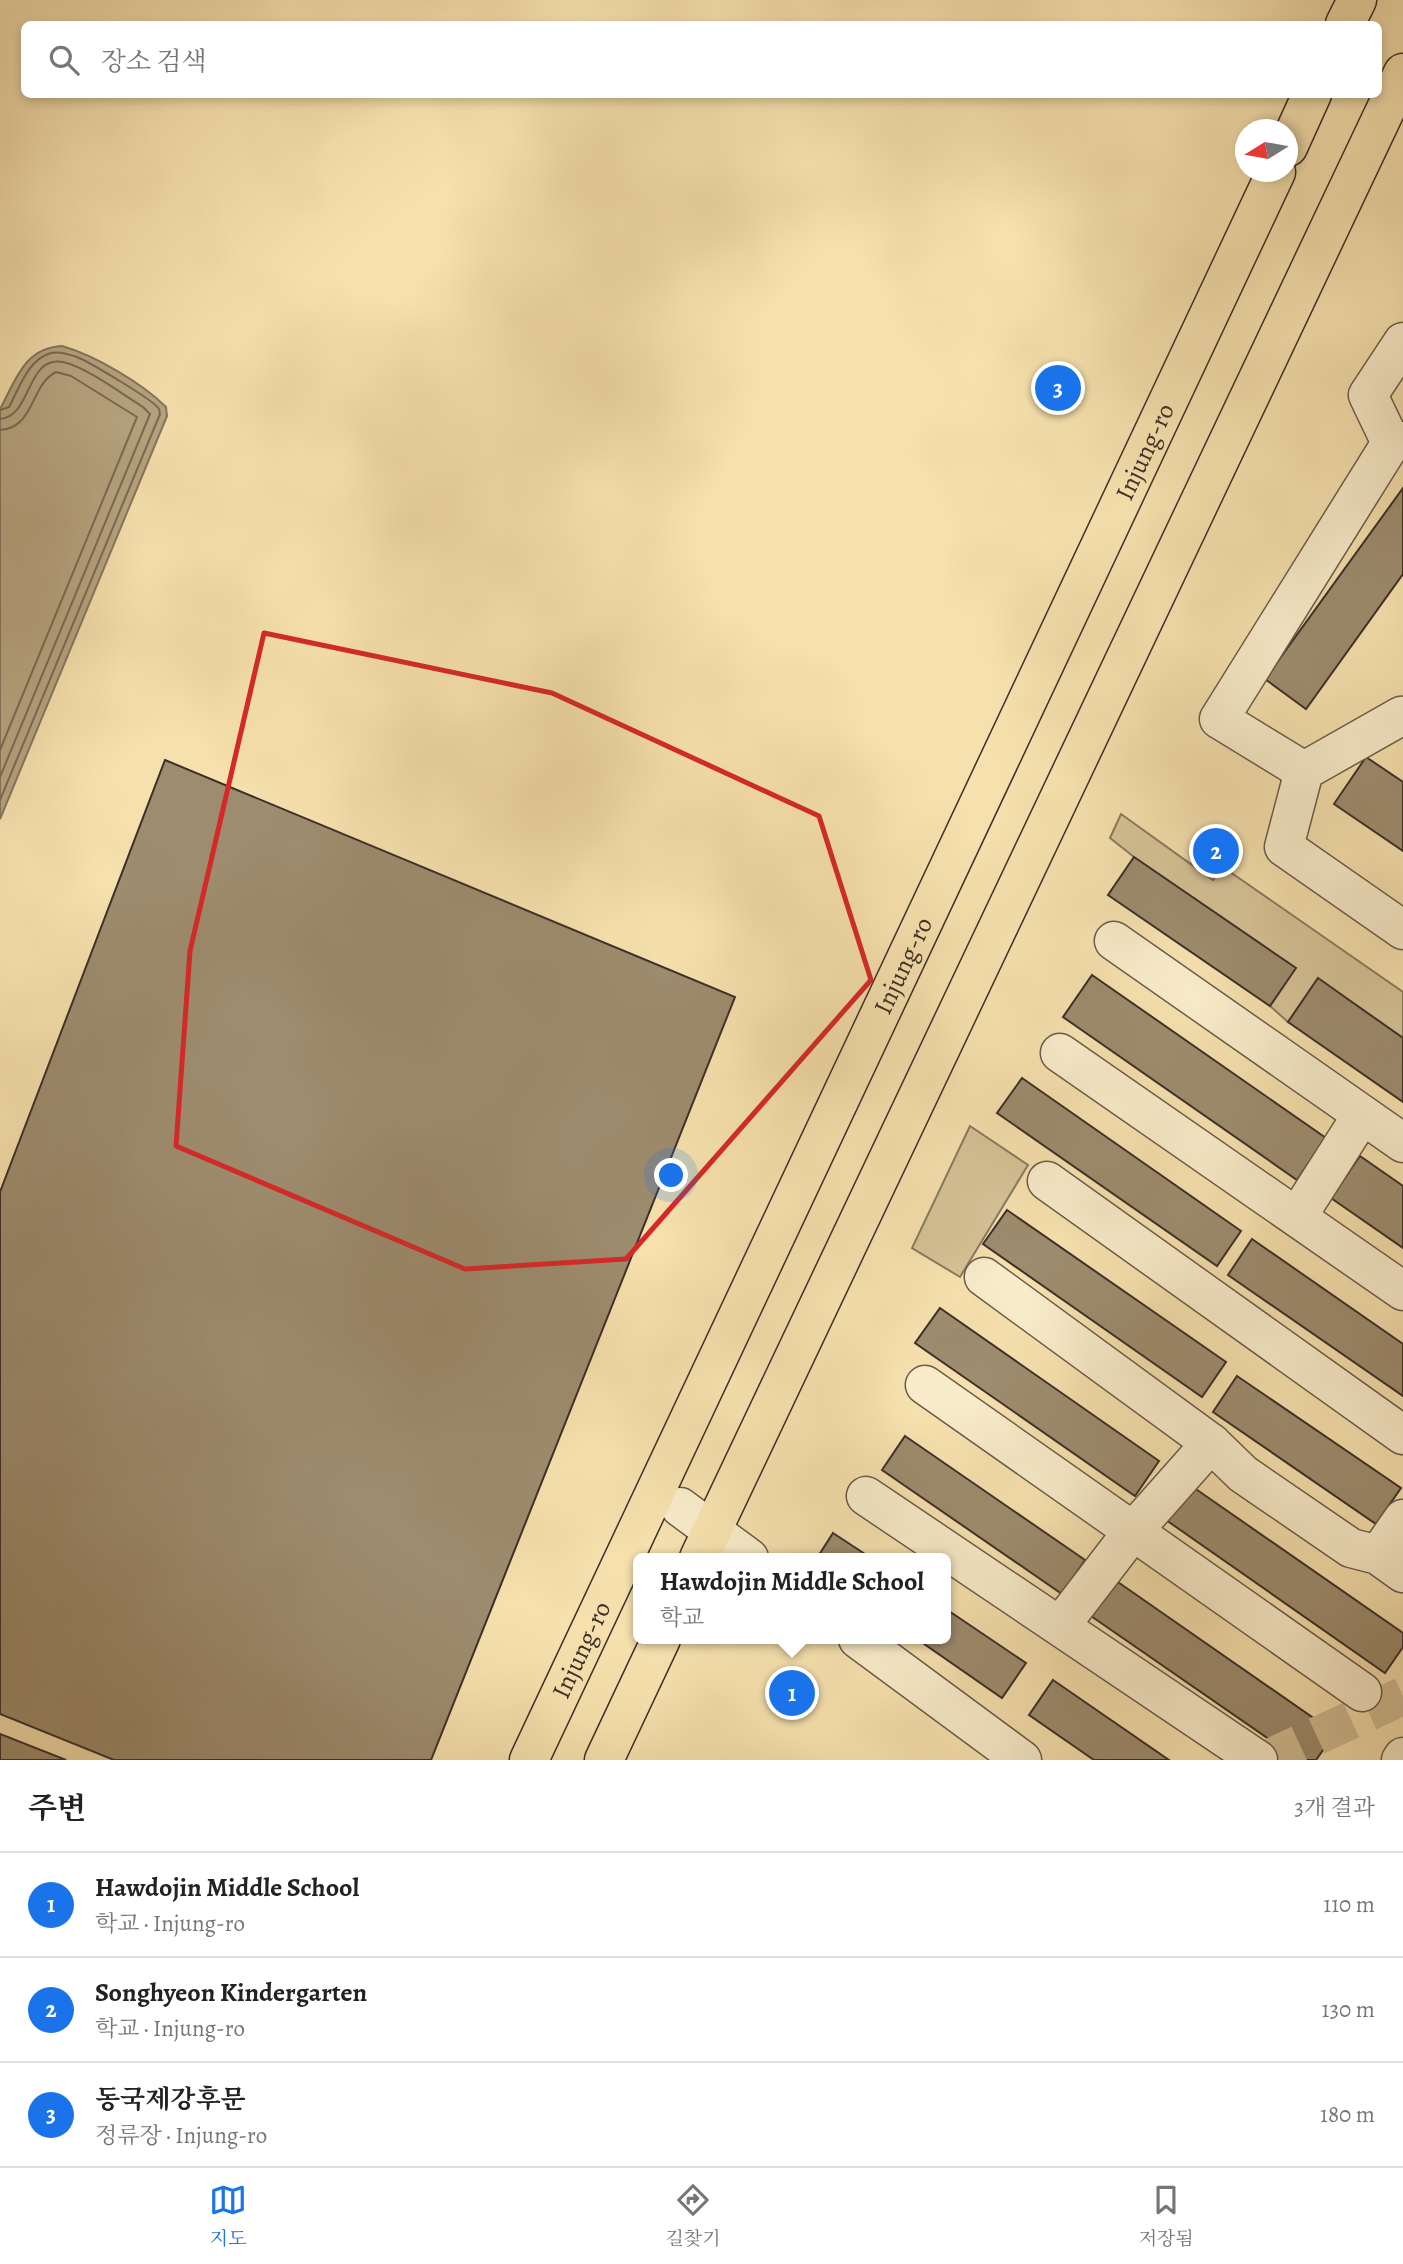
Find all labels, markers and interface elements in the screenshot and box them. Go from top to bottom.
search box [21,21,1382,98]
icon: search [45,41,83,79]
text: 장소 검색 [101,44,207,79]
north arrow [1235,119,1298,182]
pin: 3 [1035,362,1081,414]
street label: Injung-ro [1107,397,1182,506]
pin: 2 [1193,825,1239,877]
street label: Injung-ro [865,911,941,1020]
your location [654,1158,688,1192]
popup [633,1553,951,1644]
text: Hawdojin Middle School [660,1564,924,1599]
street label: Injung-ro [543,1595,619,1704]
text: 학교 [660,1602,704,1633]
pin: 1 [769,1667,815,1719]
text: 주변 [28,1788,86,1828]
text: 3개 결과 [1294,1792,1375,1823]
text: Hawdojin Middle School [95,1870,359,1905]
text: 1 [47,1889,55,1920]
text: 110 m [1323,1889,1375,1920]
text: 학교 · Injung-ro [95,1908,245,1939]
text: Songhyeon Kindergarten [95,1975,367,2010]
text: 2 [45,1994,57,2025]
text: 130 m [1322,1994,1375,2025]
text: 학교 · Injung-ro [95,2013,245,2044]
text: 동국제강후문 [95,2082,246,2117]
text: 3 [46,2099,56,2130]
text: 180 m [1320,2099,1375,2130]
text: 정류장 · Injung-ro [95,2120,267,2151]
tab: 지도 [209,2181,247,2252]
tab: 길찾기 [665,2181,720,2252]
tab: 저장됨 [1139,2181,1194,2252]

